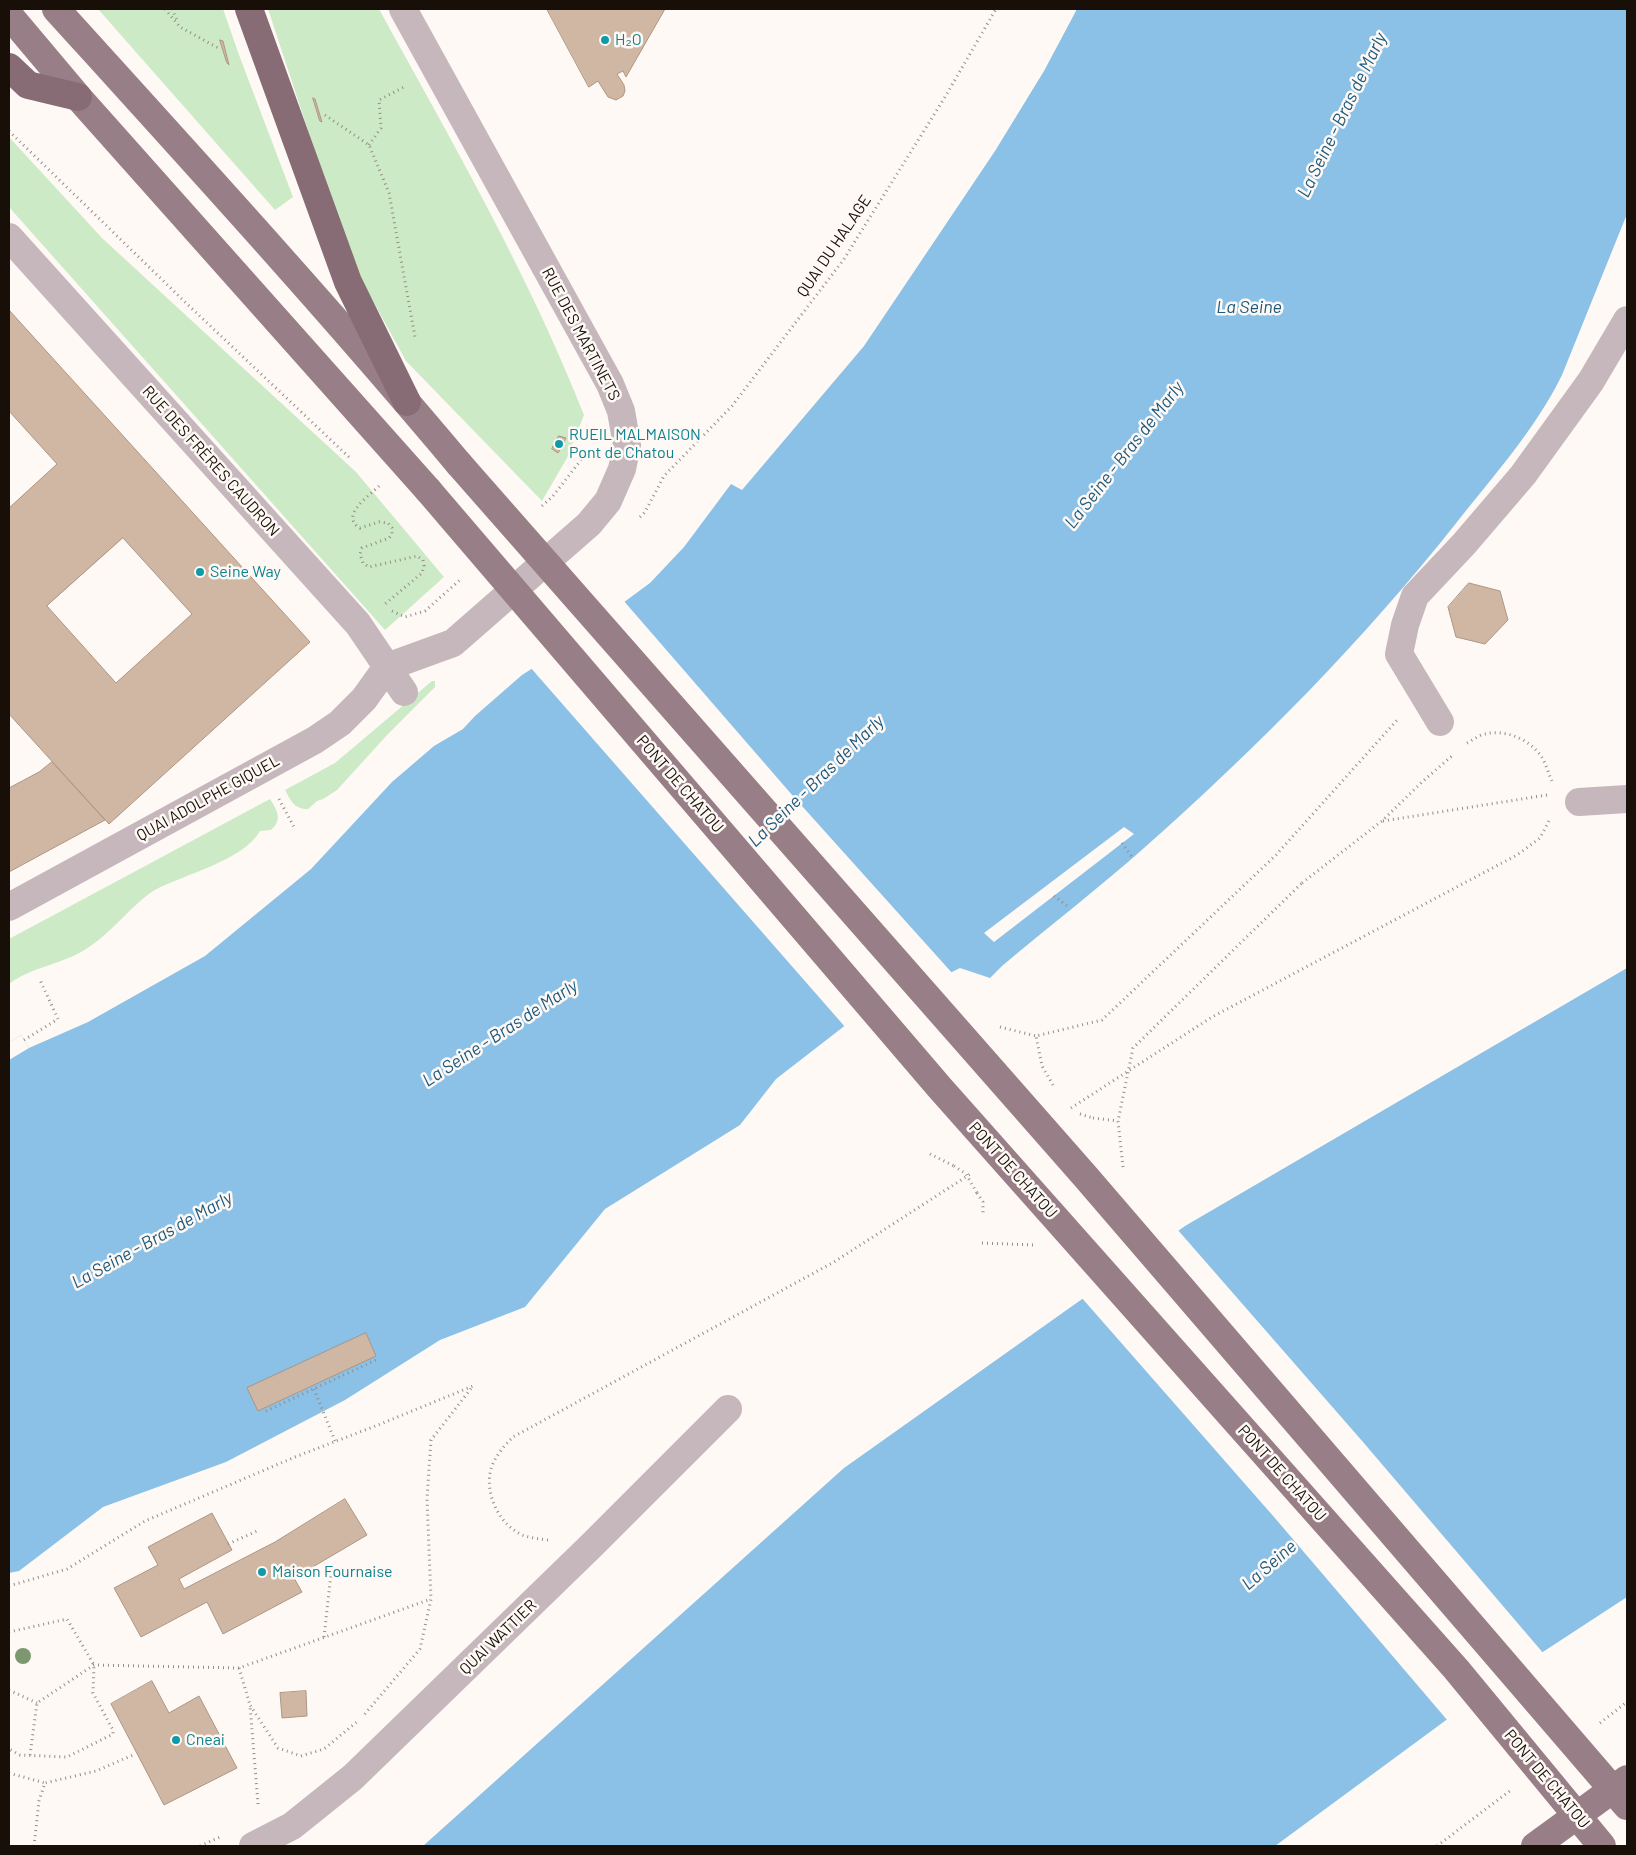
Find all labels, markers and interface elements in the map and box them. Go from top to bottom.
water label: La Seine - Bras de Marly [1293,29,1391,201]
place label: H₂O [615,30,642,50]
marker: H₂O [599,34,611,46]
street label: QUAI DU HALAGE [793,191,875,301]
street label: RUE DES MARTINETS [538,264,624,404]
water label: La Seine [1216,296,1282,318]
water label: La Seine - Bras de Marly [1060,377,1188,533]
street label: RUE DES FRÈRES CAUDRON [138,382,284,540]
place label: RUEIL MALMAISON Pont de Chatou [569,425,701,463]
marker: RUEIL MALMAISON Pont de Chatou [553,438,565,450]
place label: Seine Way [210,562,281,582]
marker: Seine Way [194,566,206,578]
water label: La Seine - Bras de Marly [744,710,888,852]
street label: PONT DE CHATOU [632,731,728,837]
street label: QUAI ADOLPHE GIQUEL [133,751,283,845]
water label: La Seine - Bras de Marly [418,975,582,1091]
street label: PONT DE CHATOU [965,1118,1061,1222]
water label: La Seine - Bras de Marly [68,1187,236,1293]
street label: PONT DE CHATOU [1234,1421,1330,1525]
water label: La Seine [1237,1535,1301,1595]
place label: Maison Fournaise [272,1562,393,1582]
marker: Maison Fournaise [256,1566,268,1578]
street label: QUAI WATTIER [456,1596,540,1678]
street label: PONT DE CHATOU [1500,1726,1594,1832]
place label: Cneai [186,1730,225,1750]
marker: Cneai [170,1734,182,1746]

